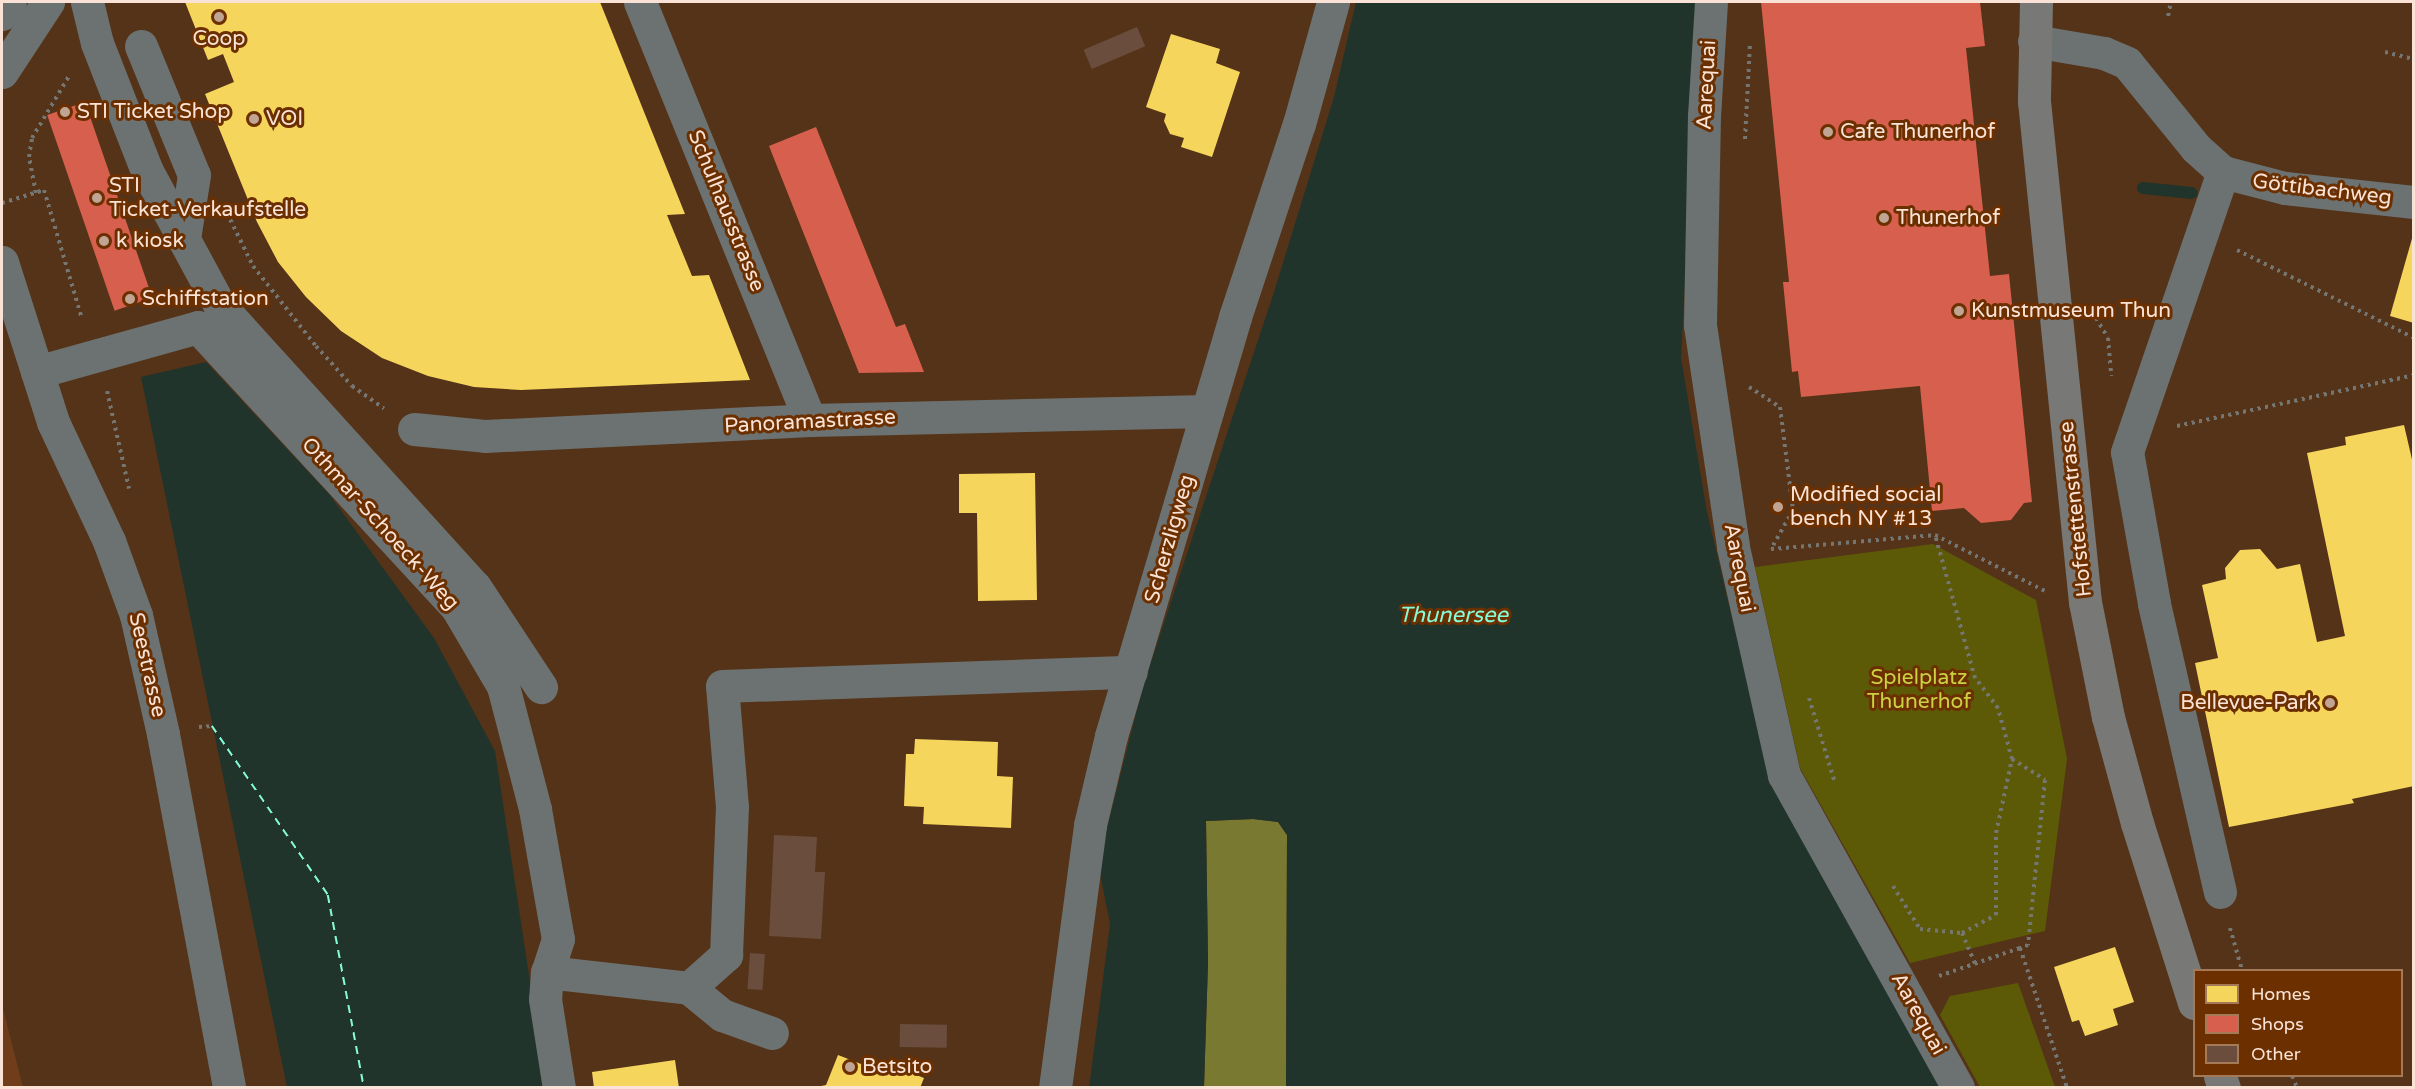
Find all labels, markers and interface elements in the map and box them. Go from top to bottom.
marker: Coop [212,10,226,24]
place label: Coop [192,26,246,52]
street label: Aarequai [1692,39,1722,131]
place label: STI Ticket Shop [77,99,231,125]
marker: STI Ticket Shop [58,105,72,119]
place label: VOI [266,106,303,132]
marker: VOI [247,112,261,126]
place label: Cafe Thunerhof [1840,119,1995,145]
marker: Cafe Thunerhof [1821,125,1835,139]
street label: Schulhausstrasse [682,126,770,296]
street label: Göttibachweg [2251,169,2393,211]
place label: STI Ticket-Verkaufstelle [109,173,306,223]
marker: STI Ticket-Verkaufstelle [90,191,104,205]
place label: Thunerhof [1896,205,2000,231]
marker: Thunerhof [1877,211,1891,225]
place label: k kiosk [116,228,184,254]
marker: k kiosk [97,234,111,248]
place label: Schiffstation [142,286,269,312]
marker: Schiffstation [123,292,137,306]
place label: Kunstmuseum Thun [1971,298,2171,324]
marker: Kunstmuseum Thun [1952,304,1966,318]
street label: Panoramastrasse [724,405,896,439]
street label: Hofstettenstrasse [2054,420,2098,598]
street label: Othmar-Schoeck-Weg [296,433,464,615]
street label: Scherzligweg [1140,472,1200,606]
place label: Modified social bench NY #13 [1790,482,1942,532]
marker: Modified social bench NY #13 [1771,500,1785,514]
street label: Aarequai [1718,521,1760,615]
water label: Thunersee [1398,603,1508,629]
street label: Seestrasse [123,610,171,720]
park label: Spielplatz Thunerhof [1867,665,1971,715]
place label: Bellevue-Park [2180,690,2318,716]
marker: Bellevue-Park [2323,696,2337,710]
street label: Aarequai [1885,968,1951,1060]
legend [2193,969,2403,1077]
text: Homes [2251,983,2311,1005]
text: Shops [2251,1013,2304,1035]
text: Other [2251,1043,2301,1065]
place label: Betsito [862,1054,932,1080]
marker: Betsito [843,1060,857,1074]

